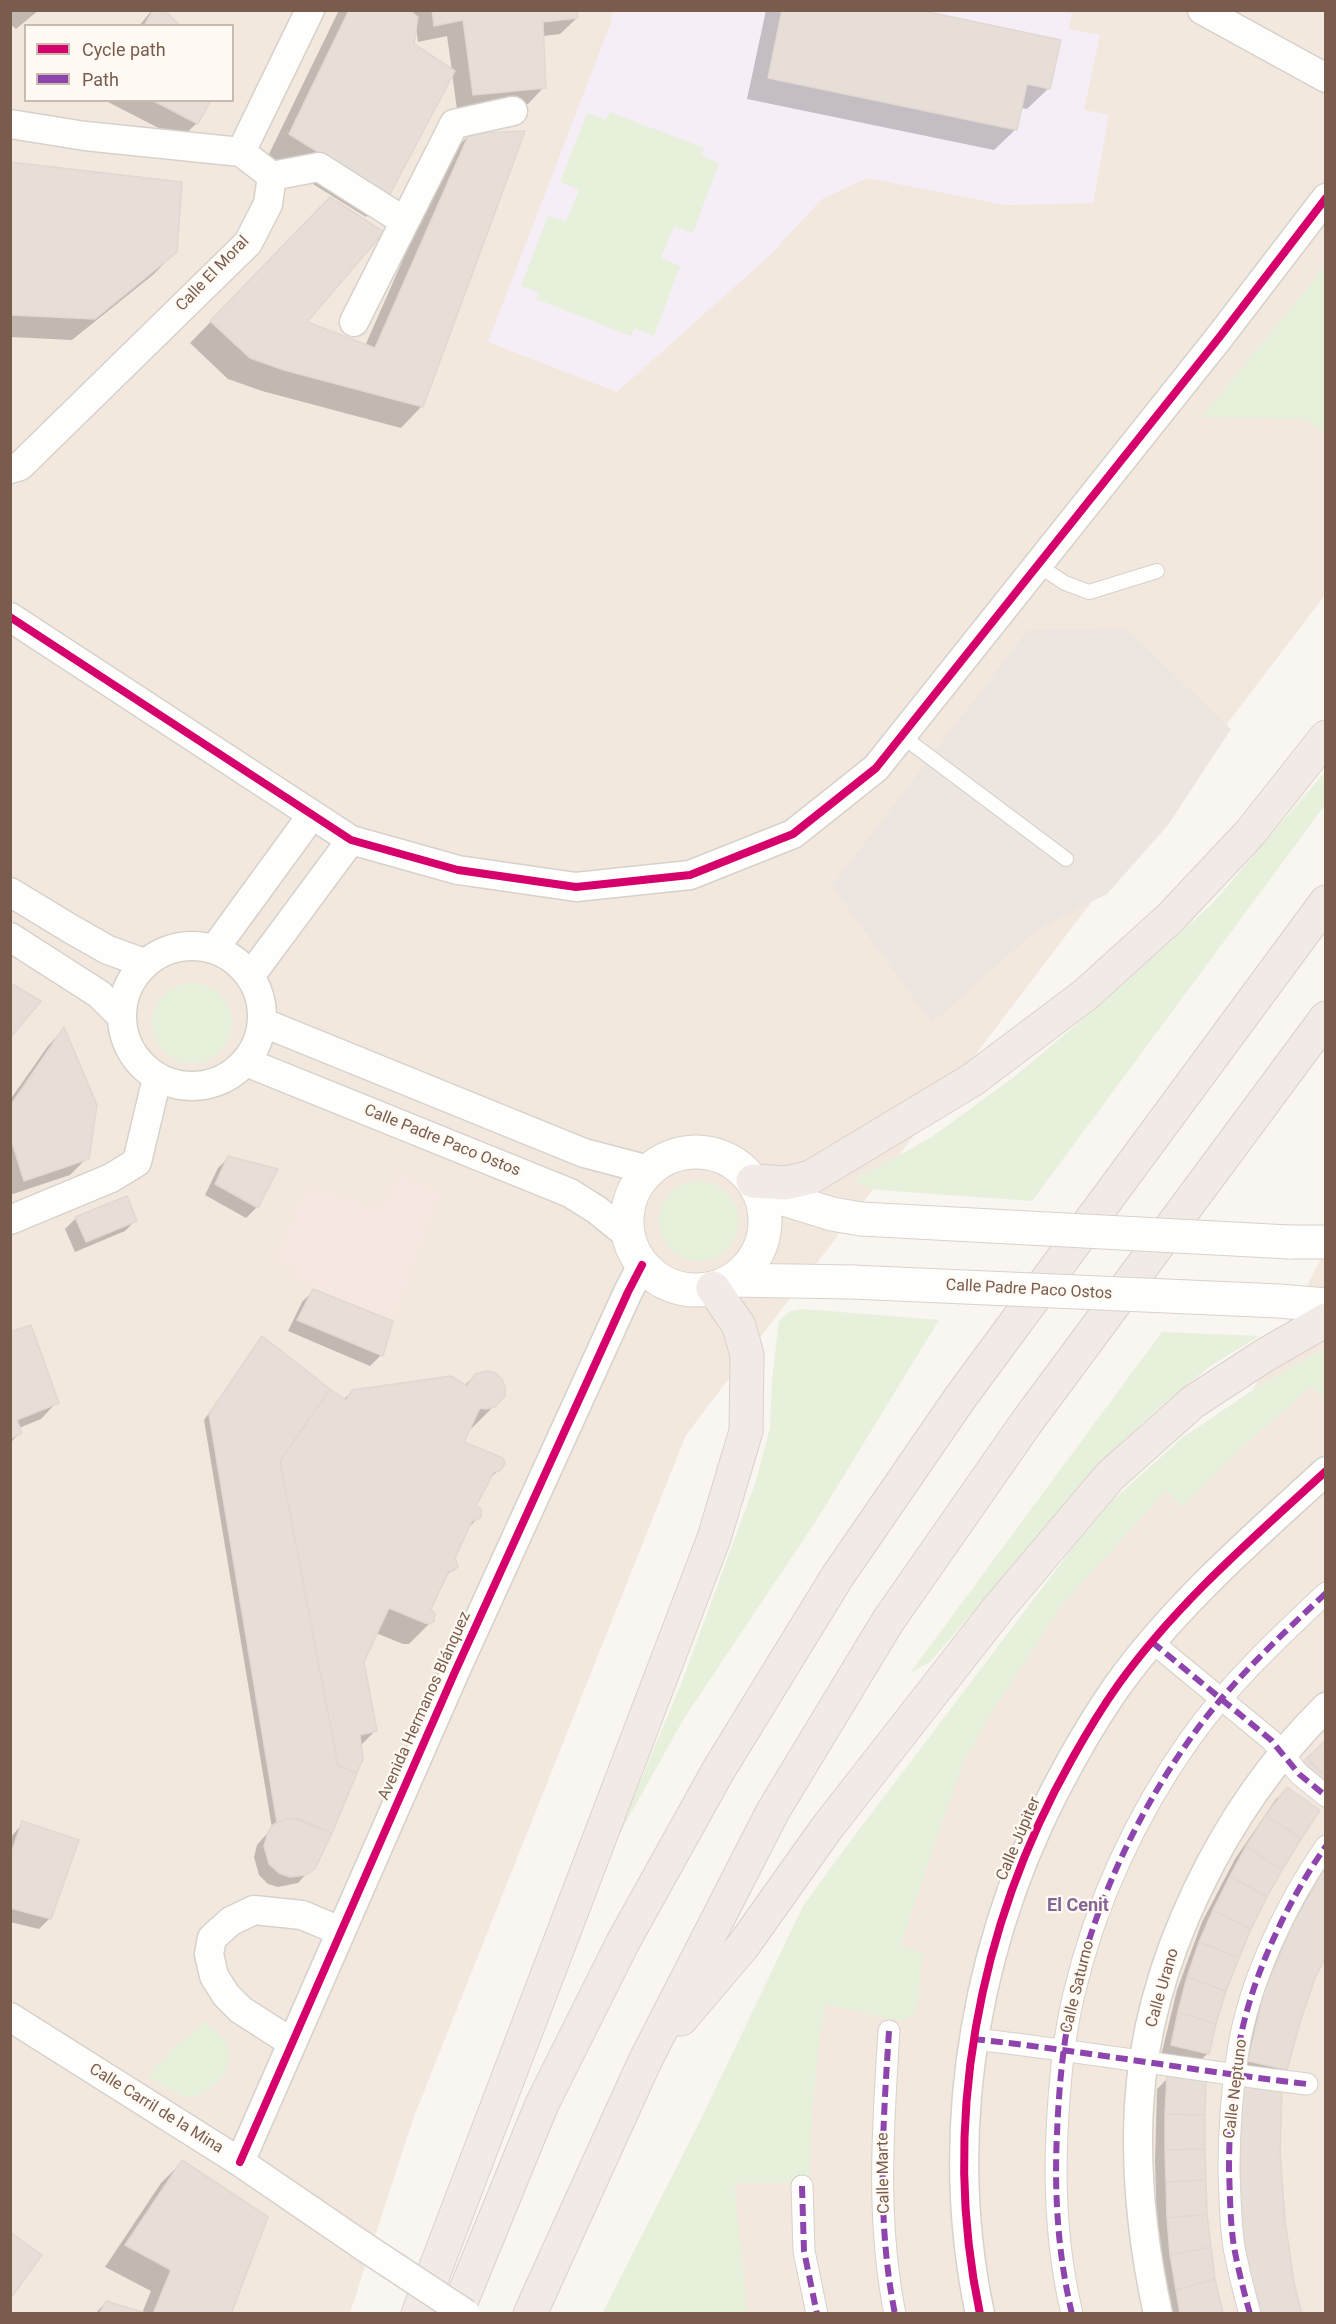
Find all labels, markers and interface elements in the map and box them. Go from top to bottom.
legend [24,24,234,102]
text: Cycle path [82,39,166,60]
text: Path [82,69,119,90]
street label: Calle El Moral [172,232,254,316]
street label: Calle Padre Paco Ostos [361,1101,523,1181]
street label: Calle Padre Paco Ostos [945,1276,1113,1304]
street label: Avenida Hermanos Blánquez [375,1609,475,1803]
street label: Calle Júpiter [993,1794,1045,1884]
district label: El Cenit [1047,1895,1109,1917]
street label: Calle Saturno [1057,1939,1099,2035]
street label: Calle Urano [1143,1946,1183,2030]
street label: Calle Neptuno [1220,2038,1252,2140]
street label: Calle Carril de la Mina [85,2060,227,2158]
street label: Calle Marte [874,2132,894,2214]

